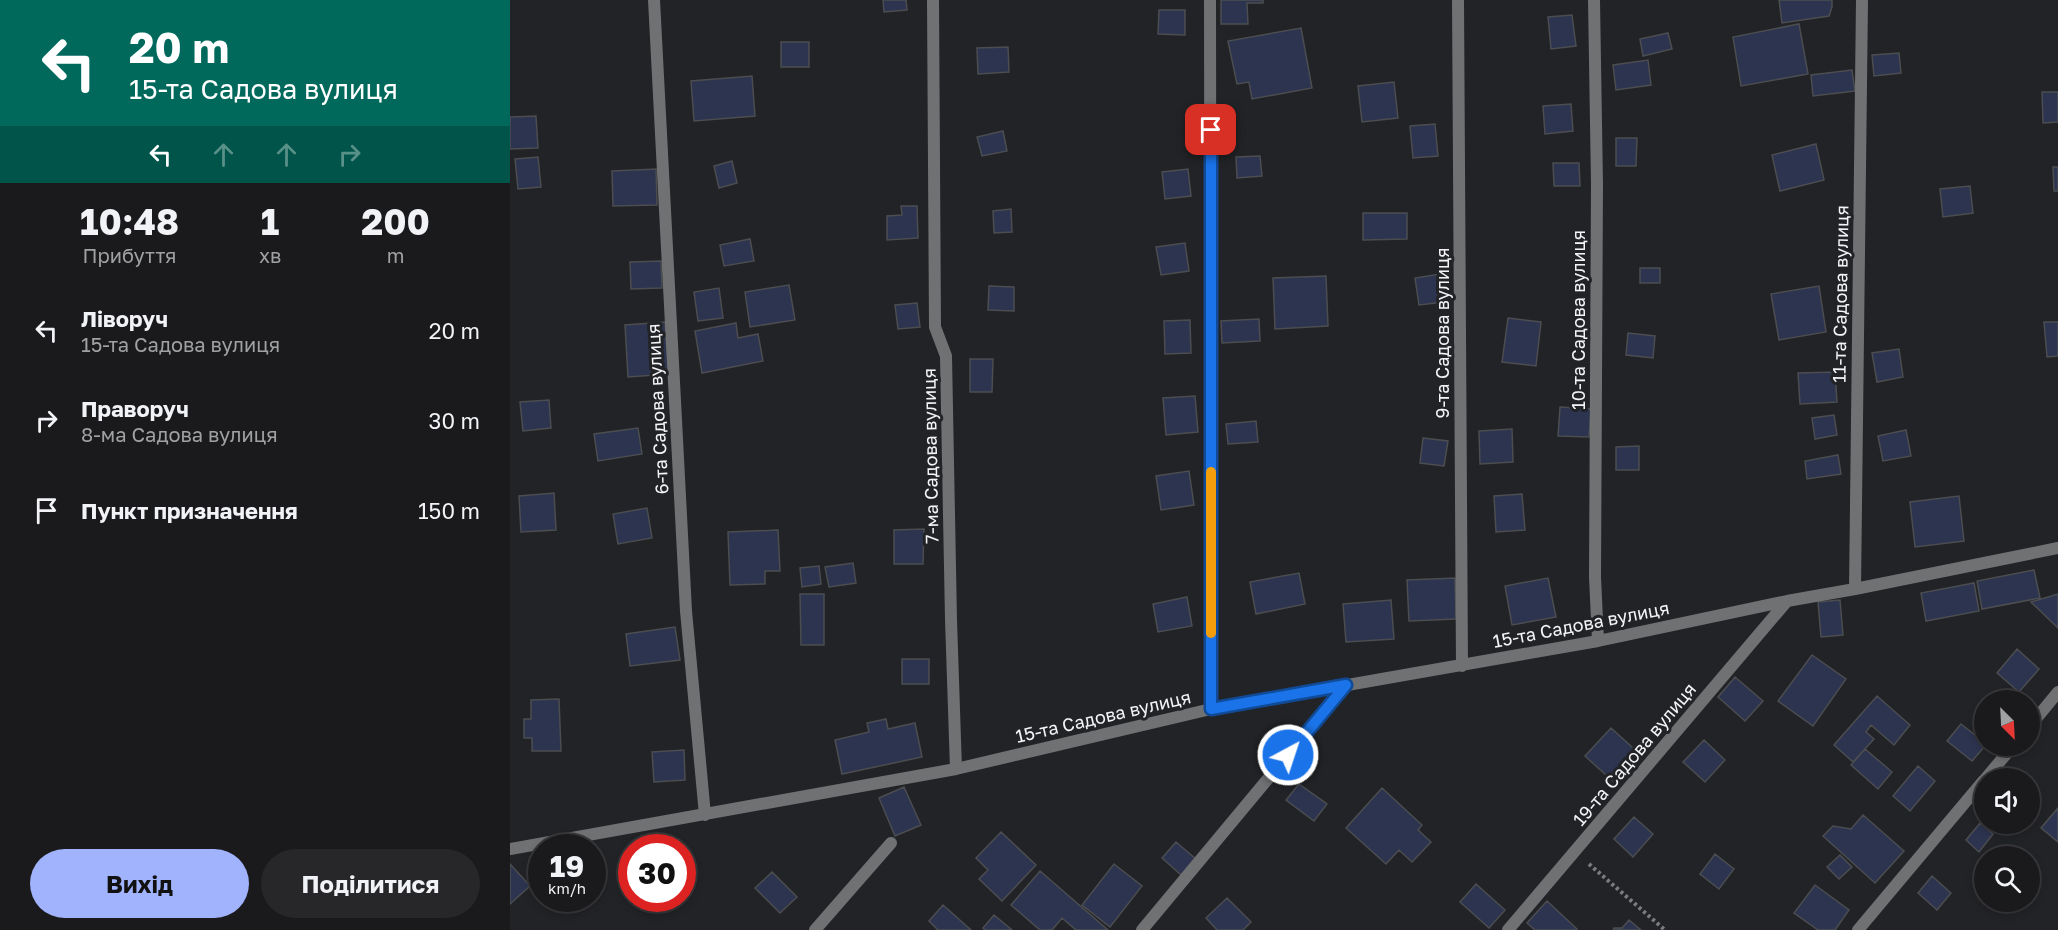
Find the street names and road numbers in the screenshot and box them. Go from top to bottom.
street label: 11-та Садова вулиця [1827,205,1853,383]
street label: 10-та Садова вулиця [1567,230,1589,410]
street label: 9-та Садова вулиця [1431,248,1453,419]
street label: 6-та Садова вулиця [642,323,672,495]
street label: 7-ма Садова вулиця [917,368,943,544]
street label: 15-та Садова вулиця [1491,596,1671,652]
street label: 19-та Садова вулиця [1568,678,1700,830]
street label: 15-та Садова вулиця [1013,685,1193,747]

